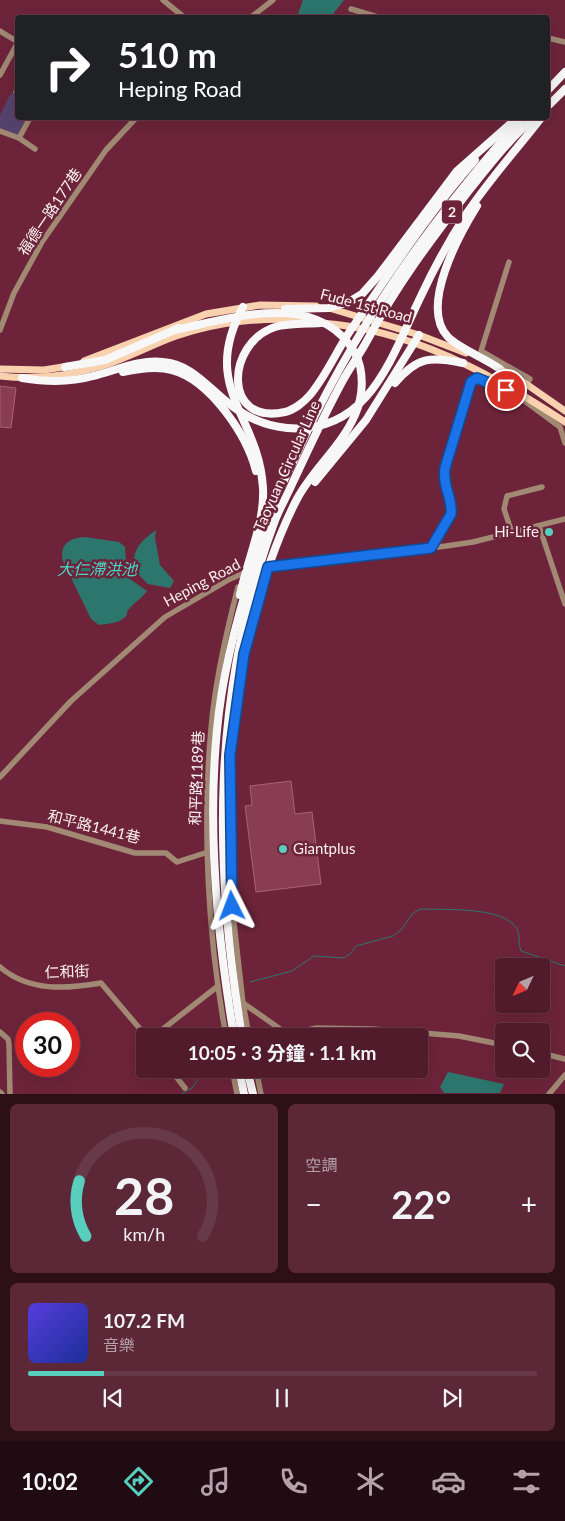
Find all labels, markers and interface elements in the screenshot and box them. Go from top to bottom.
text: 510 m [118,33,217,75]
icon: right [35,35,100,100]
text: Heping Road [118,75,242,102]
street label: 福德一路177巷 [13,164,85,258]
road number: 2 [442,200,462,223]
street label: Fude 1st Road [318,284,414,326]
pin [485,369,527,411]
icon: arrive [492,376,520,404]
street label: Taoyuan Circular Line [249,398,323,533]
place label: Hi-Life [494,522,539,540]
marker: Hi-Life [543,526,555,538]
street label: Heping Road [160,554,243,610]
water label: 大仁滯洪池 [57,559,139,578]
street label: 和平路1189巷 [185,730,207,826]
street label: 和平路1441巷 [46,806,142,846]
place label: Giantplus [293,839,355,857]
marker: Giantplus [277,843,289,855]
position arrow [205,879,257,931]
north arrow [495,958,550,1012]
map controls [495,958,550,1078]
street label: 仁和街 [44,961,90,981]
speed limit sign: 30 [15,1012,80,1077]
button: search [495,1023,550,1078]
text: 10:05 · 3 分鐘 · 1.1 km [188,1041,376,1064]
text: 空調 [306,1155,338,1174]
text: 28 [114,1164,174,1226]
text: 22° [391,1181,451,1227]
text: − [306,1187,322,1221]
text: + [521,1187,537,1221]
text: km/h [123,1223,165,1245]
text: 107.2 FM [103,1309,185,1332]
text: 音樂 [103,1335,135,1354]
icon: previous [99,1384,127,1412]
icon: pause [268,1384,296,1412]
icon: next [438,1384,466,1412]
icon: directions [121,1464,156,1499]
icon: music [198,1464,233,1499]
icon: phone [276,1464,311,1499]
icon: climate [353,1464,388,1499]
icon: car [431,1464,466,1499]
icon: filters [509,1464,544,1499]
text: 10:02 [21,1468,78,1495]

